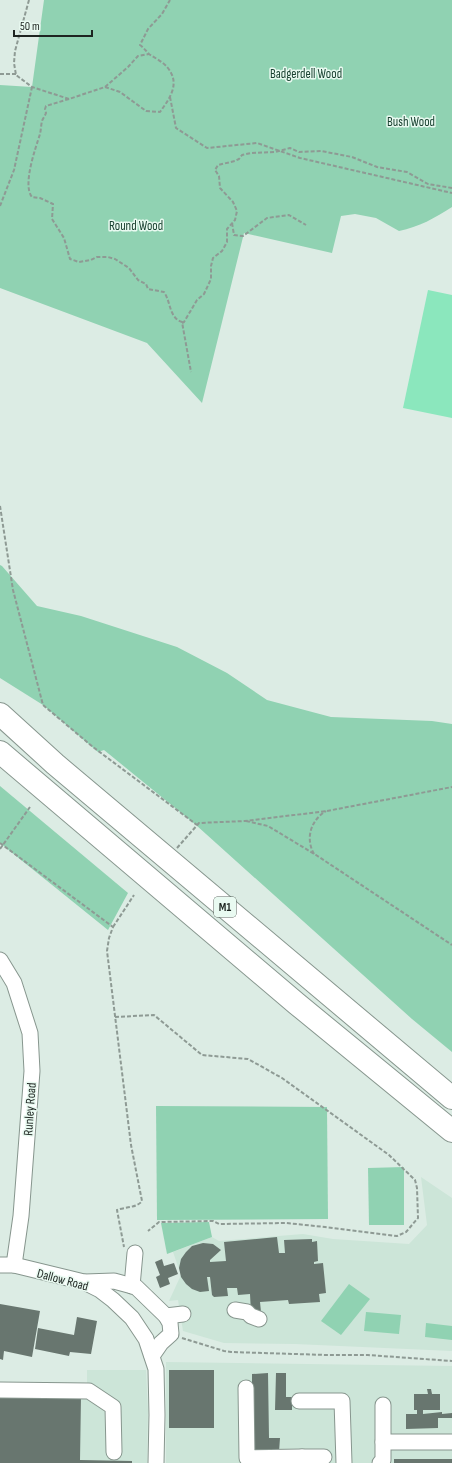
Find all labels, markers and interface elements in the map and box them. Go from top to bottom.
scale bar [14,12,92,38]
text: 50 m [20,19,40,34]
park label: Badgerdell Wood [270,66,342,82]
park label: Bush Wood [387,114,435,130]
park label: Round Wood [109,218,163,234]
road number: M1 [214,897,236,917]
street label: Runley Road [20,1082,40,1136]
street label: Dallow Road [35,1265,90,1294]

